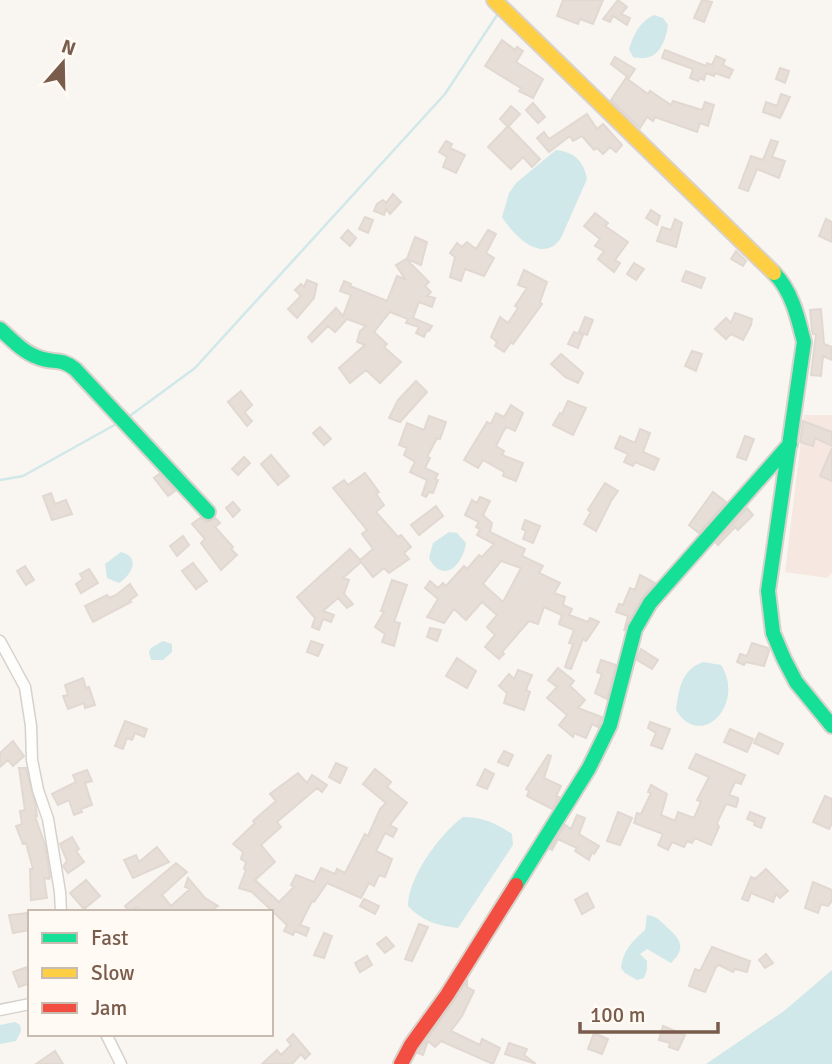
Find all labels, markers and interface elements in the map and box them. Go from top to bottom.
north arrow [28,28,98,98]
text: N [58,34,79,62]
legend [28,910,273,1036]
text: Fast [91,925,128,951]
text: Slow [91,960,135,986]
scale bar [580,990,718,1034]
text: Jam [91,995,127,1021]
text: 100 m [590,1002,645,1028]

